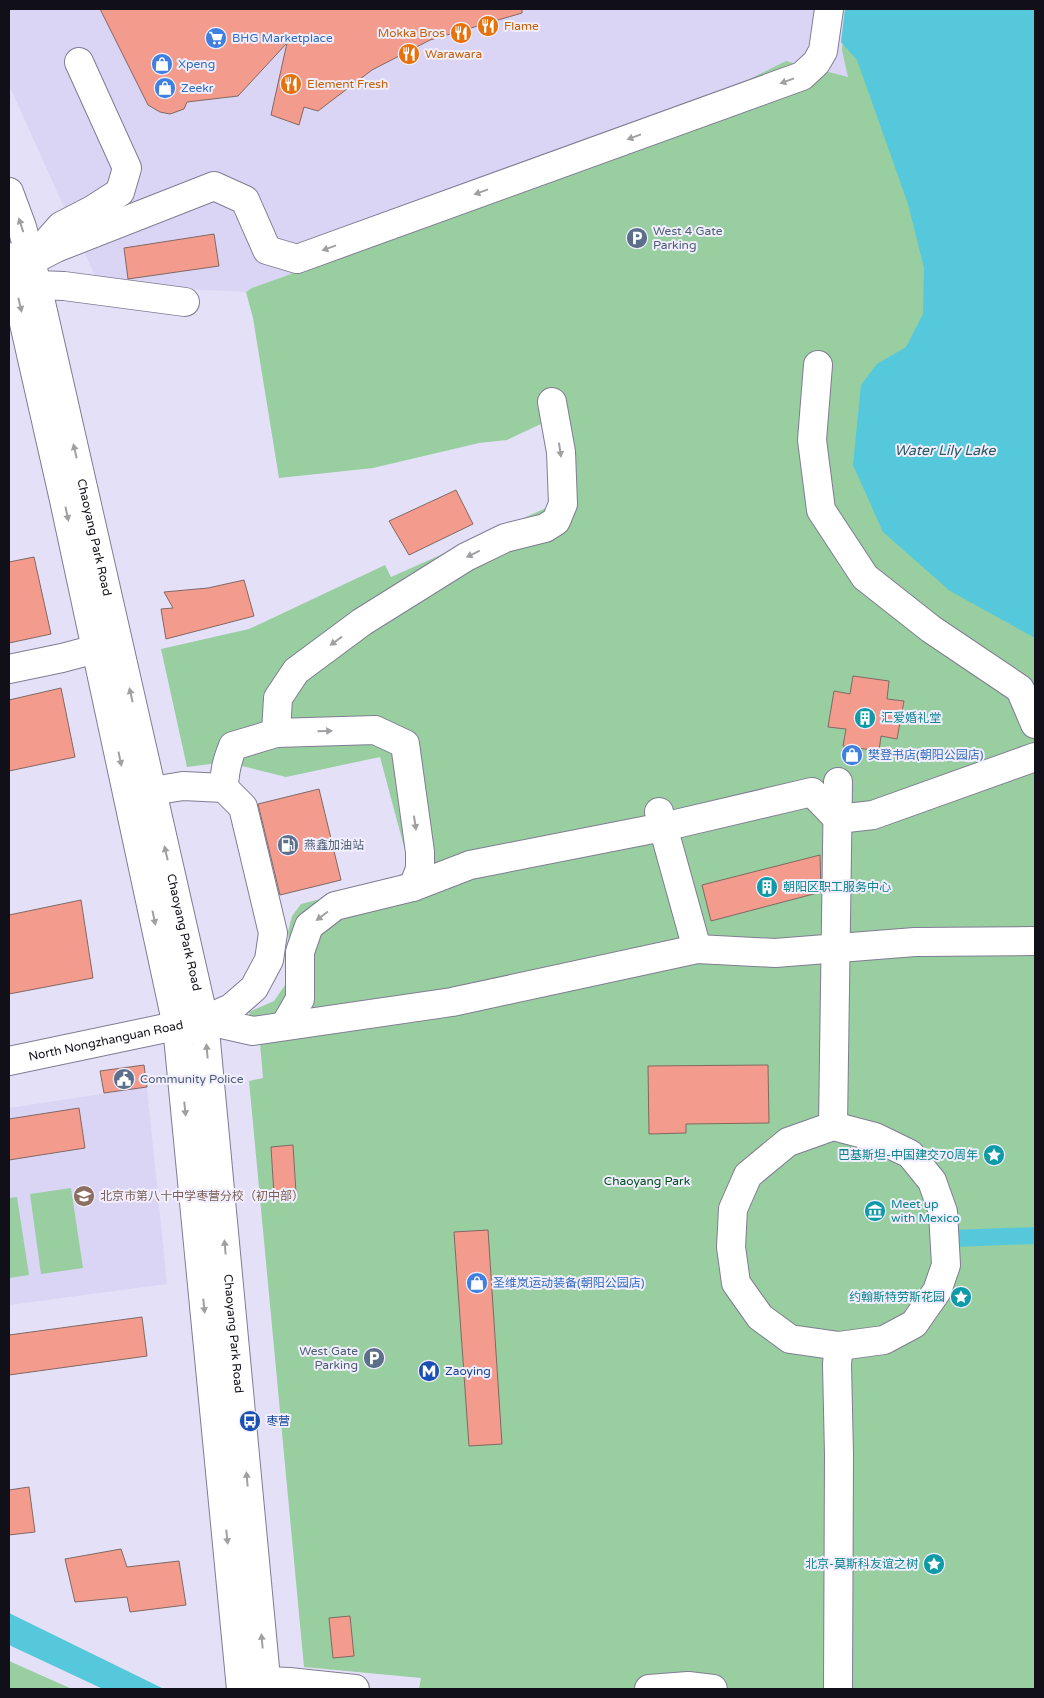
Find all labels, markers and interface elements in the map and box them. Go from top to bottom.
restaurant icon: Flame [476,14,500,38]
place label: Flame [504,19,539,33]
restaurant icon: Mokka Bros [449,21,473,45]
supermarket icon: BHG Marketplace [204,26,228,50]
place label: Mokka Bros [378,26,445,40]
place label: BHG Marketplace [232,31,333,45]
restaurant icon: Warawara [397,42,421,66]
place label: Warawara [425,47,482,61]
shop icon: Xpeng [150,52,174,76]
place label: Xpeng [178,57,215,71]
restaurant icon: Element Fresh [279,72,303,96]
shop icon: Zeekr [153,76,177,100]
place label: Element Fresh [307,77,388,91]
one-way arrow [779,77,794,85]
place label: Zeekr [181,81,214,95]
one-way arrow [626,133,641,141]
one-way arrow [474,189,489,196]
one-way arrow [16,217,24,232]
place label: West 4 Gate Parking [653,224,723,252]
parking icon: West 4 Gate Parking [625,226,649,250]
one-way arrow [321,244,336,252]
one-way arrow [16,297,24,312]
one-way arrow [556,442,564,458]
water label: Water Lily Lake [894,442,997,459]
one-way arrow [71,443,79,458]
street label: Chaoyang Park Road [74,477,114,597]
one-way arrow [63,507,71,522]
one-way arrow [466,550,480,558]
one-way arrow [329,636,343,646]
one-way arrow [126,686,134,702]
building icon: 汇爱婚礼堂 [853,706,877,730]
place label: 汇爱婚礼堂 [881,711,941,725]
one-way arrow [317,727,333,735]
shop icon: 樊登书店(朝阳公园店) [840,743,864,767]
place label: 樊登书店(朝阳公园店) [868,748,984,762]
one-way arrow [116,751,124,766]
one-way arrow [412,815,420,831]
fuel station icon: 燕鑫加油站 [276,833,300,857]
place label: 燕鑫加油站 [304,838,364,852]
one-way arrow [162,846,170,861]
street label: Chaoyang Park Road [164,872,204,992]
building icon: 朝阳区职工服务中心 [755,875,779,899]
place label: 朝阳区职工服务中心 [783,880,891,894]
one-way arrow [150,910,158,925]
one-way arrow [315,911,329,921]
street label: North Nongzhanguan Road [27,1018,184,1064]
one-way arrow [202,1043,210,1059]
public building icon: Community Police [112,1067,136,1091]
place label: Community Police [140,1072,244,1086]
one-way arrow [181,1101,189,1117]
place icon: 巴基斯坦-中国建交70周年 [982,1143,1006,1167]
place label: 巴基斯坦-中国建交70周年 [838,1148,978,1162]
park label: Chaoyang Park [604,1174,691,1188]
school or university icon: 北京市第八十中学枣营分校（初中部） [72,1184,96,1208]
place label: 北京市第八十中学枣营分校（初中部） [100,1189,304,1203]
place label: Meet up with Mexico [891,1197,960,1225]
museum icon: Meet up with Mexico [863,1199,887,1223]
one-way arrow [221,1239,229,1255]
shop icon: 圣维岚运动装备(朝阳公园店) [465,1271,489,1295]
street label: Chaoyang Park Road [221,1273,246,1394]
place label: 圣维岚运动装备(朝阳公园店) [493,1276,645,1290]
place icon: 约翰斯特劳斯花园 [949,1285,973,1309]
place label: 约翰斯特劳斯花园 [849,1290,945,1304]
one-way arrow [200,1298,208,1314]
place label: West Gate Parking [299,1344,358,1372]
parking icon: West Gate Parking [362,1346,386,1370]
metro station icon: Zaoying [417,1359,441,1383]
place label: Zaoying [445,1364,491,1378]
bus stop icon: 枣营 [238,1409,262,1433]
place label: 枣营 [266,1414,290,1428]
one-way arrow [243,1471,251,1487]
one-way arrow [223,1529,231,1545]
place icon: 北京-莫斯科友谊之树 [922,1552,946,1576]
place label: 北京-莫斯科友谊之树 [805,1557,918,1571]
one-way arrow [258,1632,266,1648]

